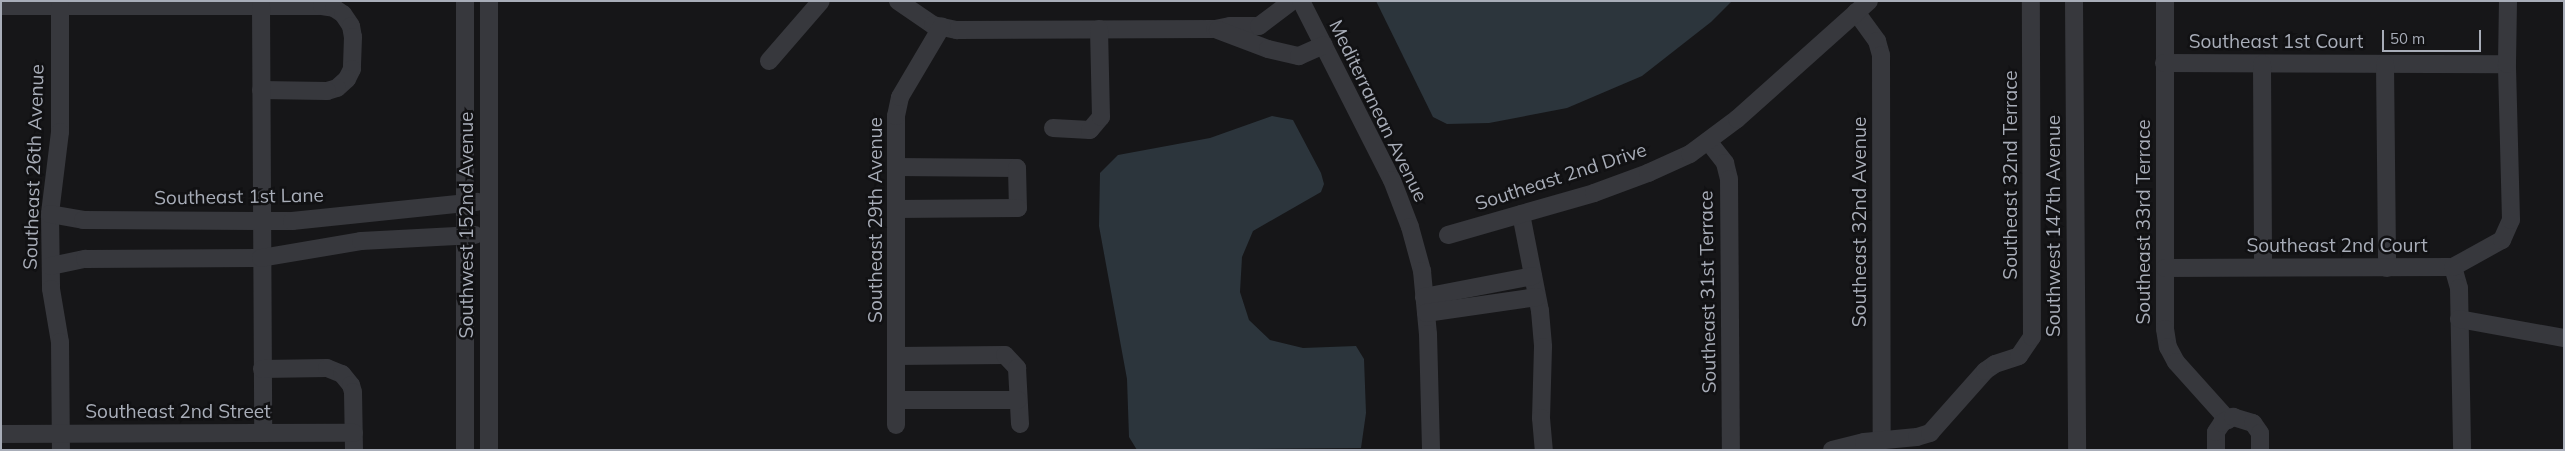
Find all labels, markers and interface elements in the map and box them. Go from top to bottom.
street label: Mediterranean Avenue [1324,16,1432,206]
scale bar [2385,20,2484,52]
text: 50 m [2390,29,2425,48]
street label: Southeast 1st Court [2189,31,2363,53]
street label: Southeast 26th Avenue [19,64,49,270]
street label: Southeast 32nd Terrace [2000,70,2022,280]
street label: Southwest 152nd Avenue [456,112,478,338]
street label: Southwest 147th Avenue [2043,115,2065,337]
street label: Southeast 29th Avenue [865,117,887,323]
street label: Southeast 32nd Avenue [1849,117,1871,327]
street label: Southeast 33rd Terrace [2133,119,2155,325]
street label: Southeast 2nd Drive [1472,139,1650,215]
street label: Southeast 1st Lane [154,184,324,210]
street label: Southeast 31st Terrace [1695,190,1721,394]
street label: Southeast 2nd Court [2246,235,2428,257]
street label: Southeast 2nd Street [85,401,271,423]

